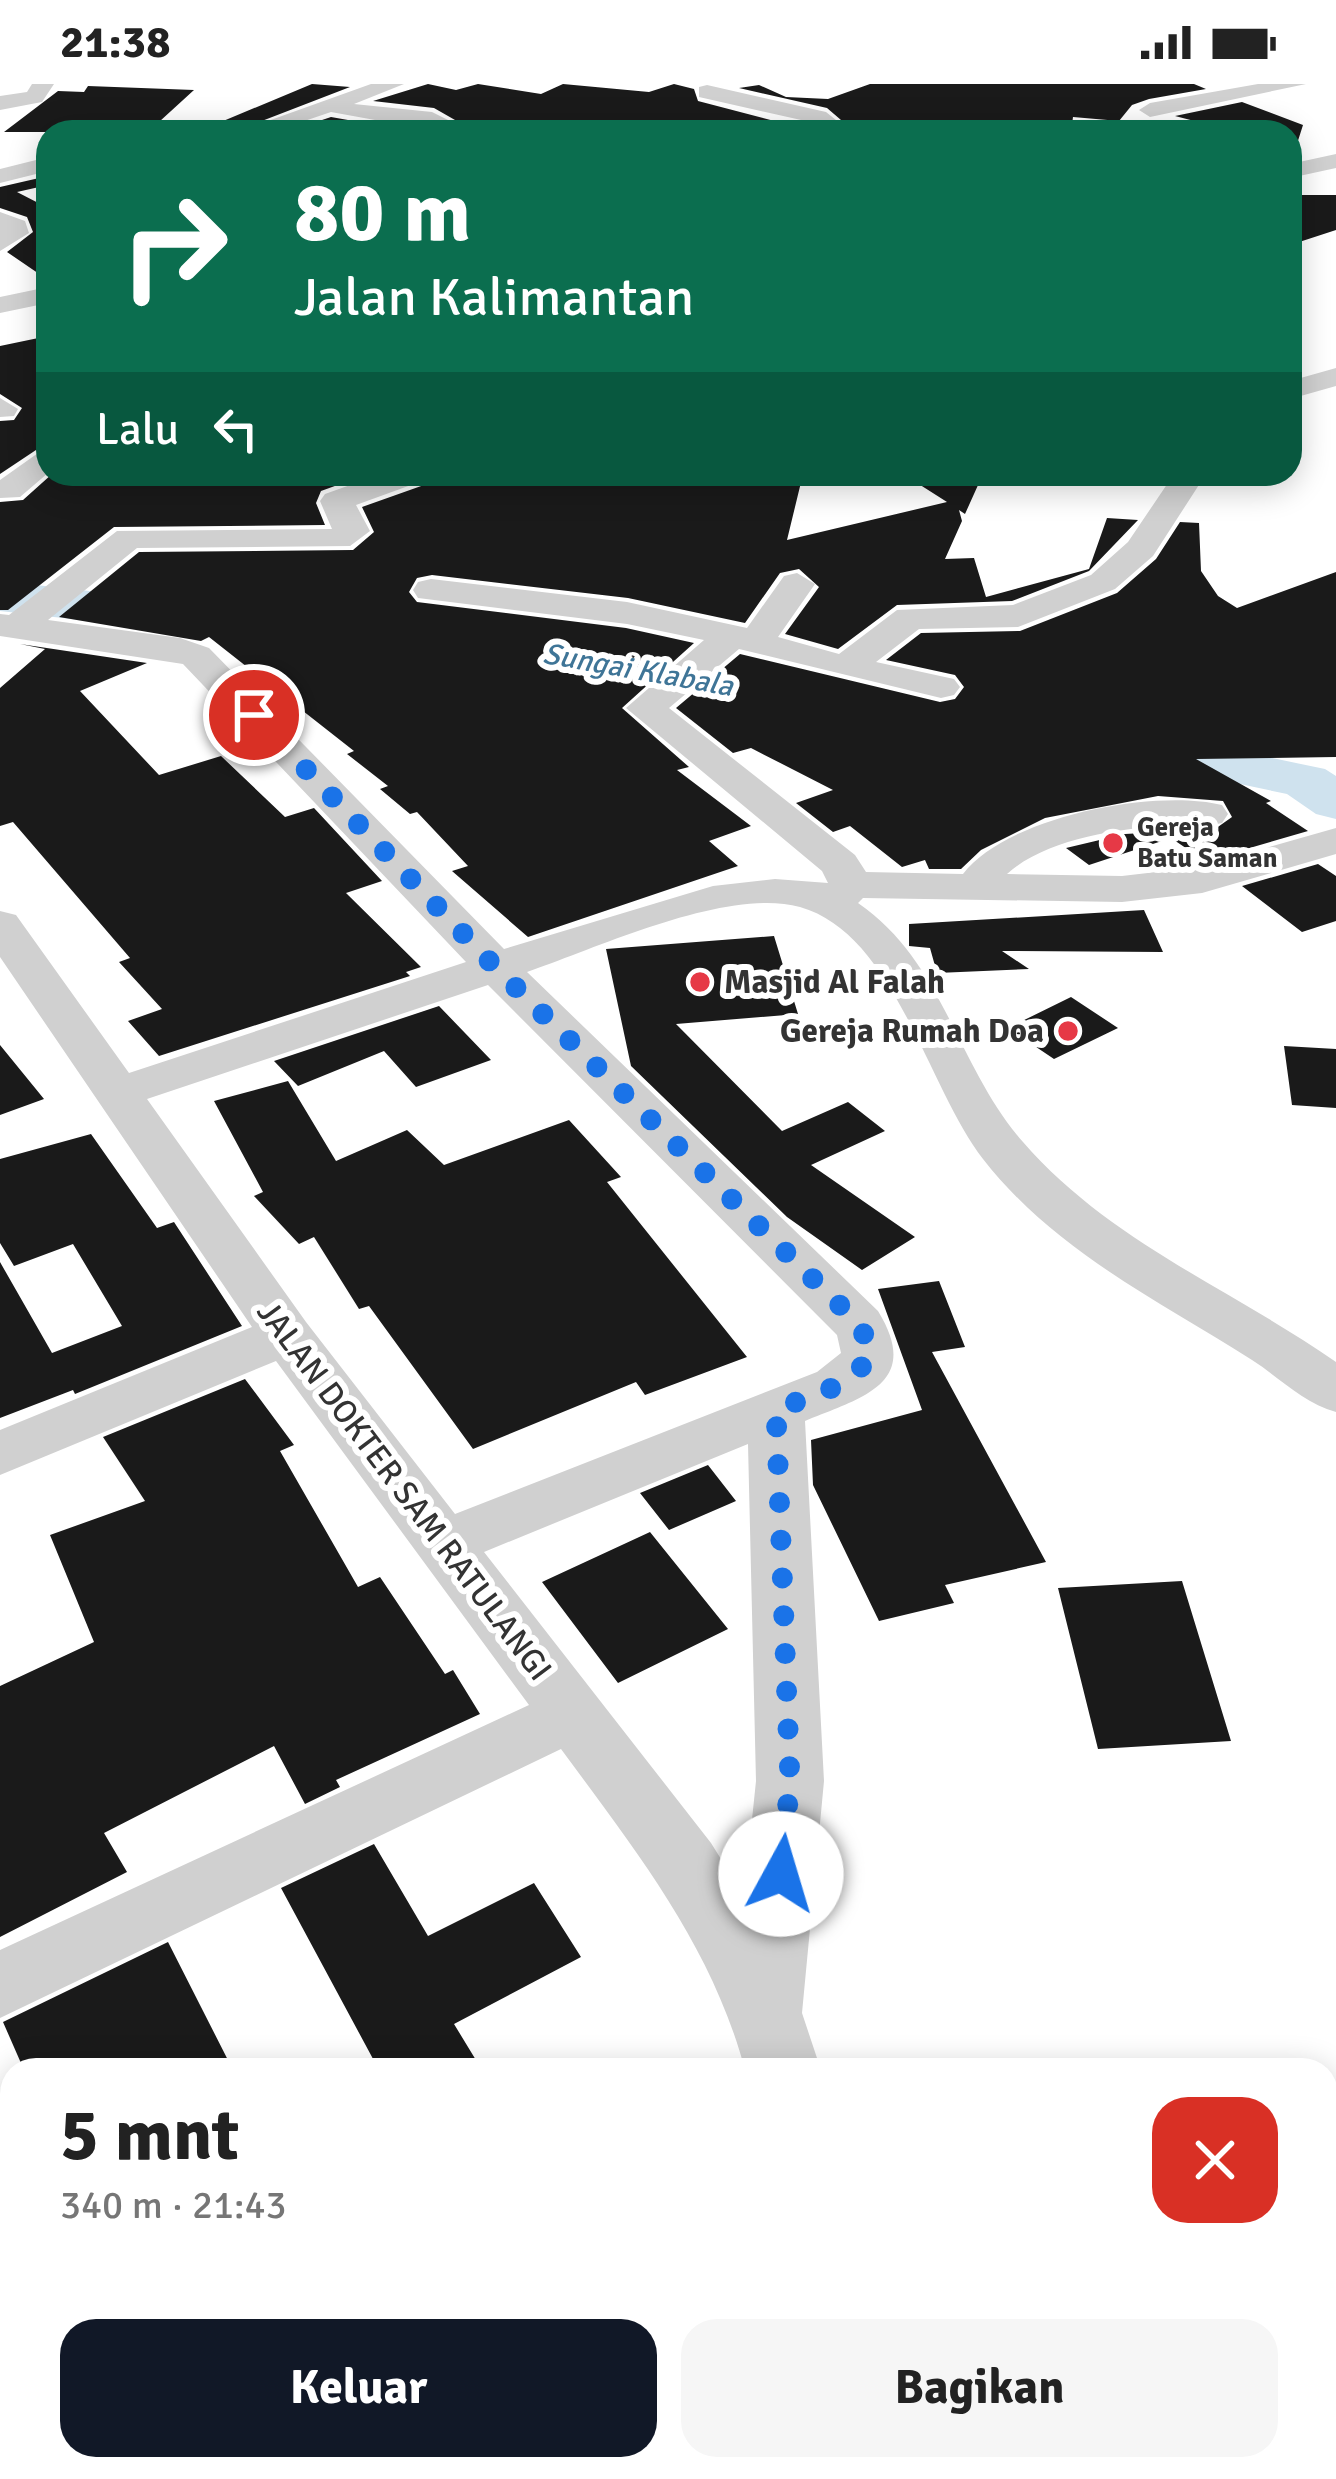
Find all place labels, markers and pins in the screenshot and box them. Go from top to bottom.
pin [203,664,305,766]
place label: Gereja Batu Saman [1137,811,1277,875]
marker: Gereja Batu Saman [1100,830,1126,856]
place label: Masjid Al Falah [724,962,945,1003]
marker: Masjid Al Falah [687,969,713,995]
place label: Gereja Rumah Doa [780,1011,1044,1052]
marker: Gereja Rumah Doa [1055,1018,1081,1044]

